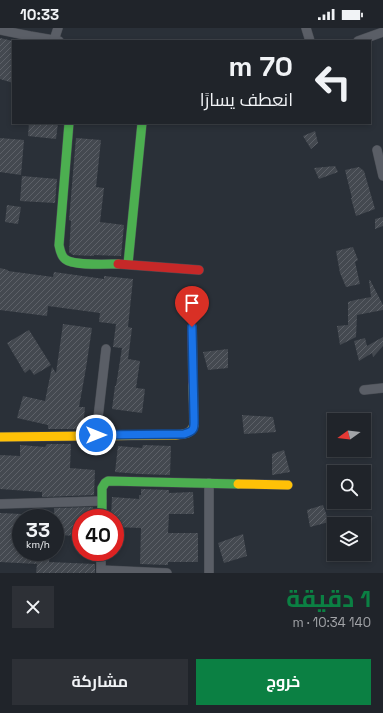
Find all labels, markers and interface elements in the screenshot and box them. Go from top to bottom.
text: 10:33 [20,5,59,24]
text: 70 m [228,48,293,84]
icon: left [307,56,359,108]
text: انعطف يسارًا [200,88,293,111]
pin [175,286,209,327]
icon: arrive [181,292,203,314]
north arrow [327,413,371,457]
map controls [327,413,371,561]
position arrow [75,414,117,456]
button: search [327,465,371,509]
speed limit sign: 40 [72,509,124,561]
text: 33 [26,517,50,543]
button: layers [327,517,371,561]
text: km/h [26,538,50,551]
text: 1 دقيقة [286,583,371,614]
button: close [12,586,54,628]
text: 140 m · 10:34 [292,614,371,631]
button: مشاركة [12,659,188,705]
button: خروج [196,659,371,705]

